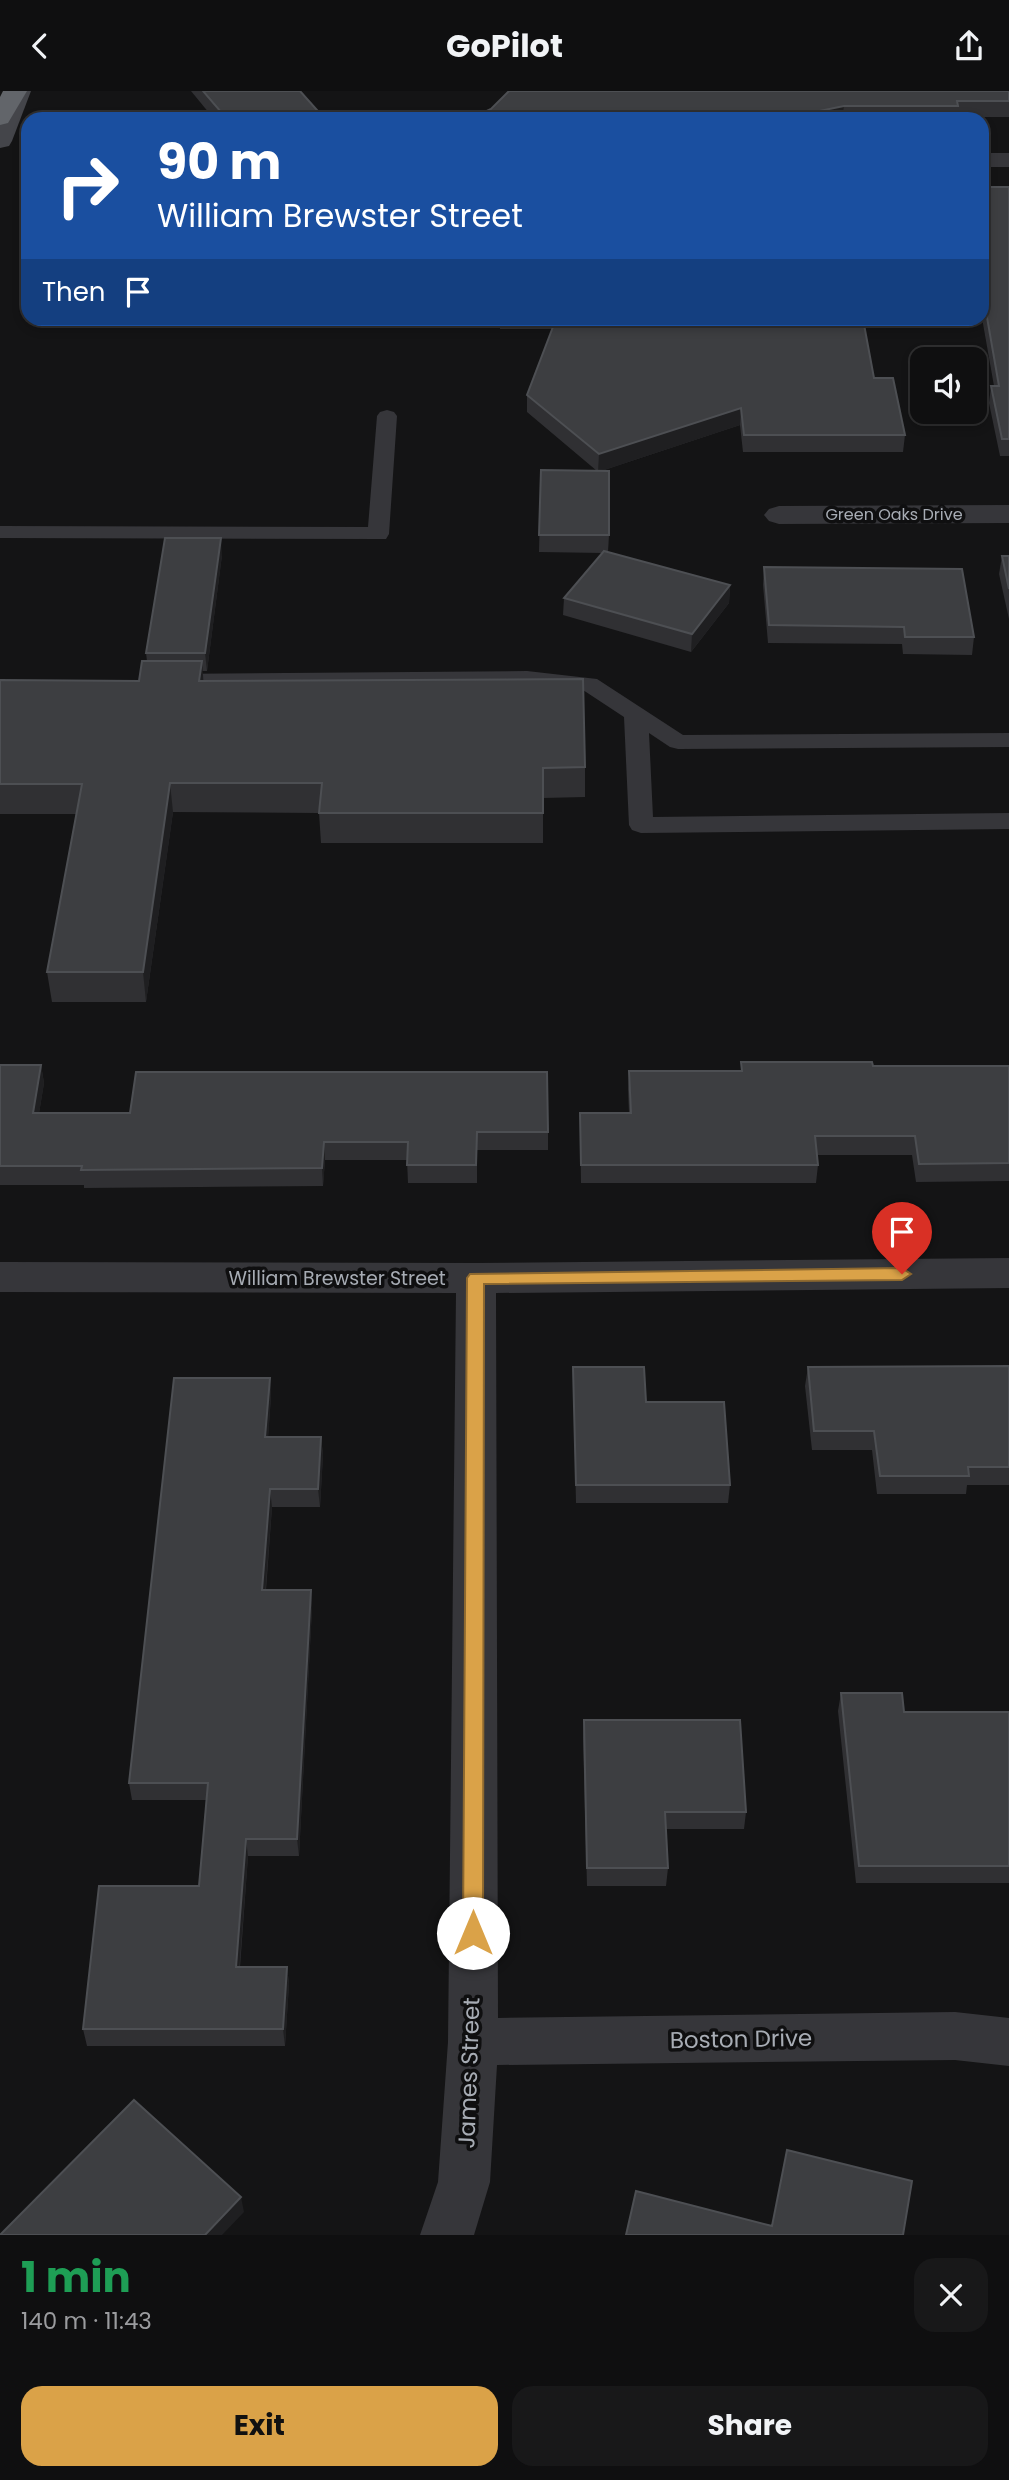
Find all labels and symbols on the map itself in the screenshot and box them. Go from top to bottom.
street label: Green Oaks Drive [825,503,963,526]
pin [872,1202,932,1274]
street label: William Brewster Street [228,1265,446,1292]
position arrow [436,1896,510,1970]
street label: James Street [450,1997,488,2149]
street label: Boston Drive [670,2022,812,2056]

